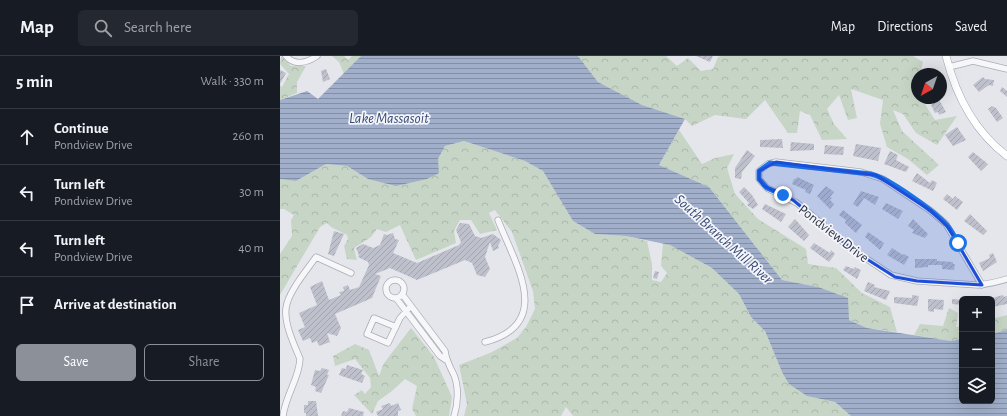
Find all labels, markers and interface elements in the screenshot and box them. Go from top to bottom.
search box [78,10,358,46]
icon: search [92,17,114,39]
text: Map [20,18,54,37]
text: Search here [124,20,192,35]
text: Map [831,20,855,34]
text: Directions [877,20,933,34]
text: Saved [955,20,987,34]
north arrow [911,68,947,104]
text: 5 min [16,73,53,90]
text: Walk · 330 m [201,75,264,88]
water label: Lake Massasoit [349,111,429,126]
text: Continue [54,121,109,136]
icon: ahead [16,126,38,148]
text: 260 m [233,130,264,143]
text: Pondview Drive [54,139,132,152]
text: Turn left [54,177,105,192]
icon: left [16,182,38,204]
text: 30 m [239,186,264,199]
route end [774,186,792,204]
water label: South Branch Mill River [672,192,776,288]
text: Pondview Drive [54,195,132,208]
street label: Pondview Drive [796,202,871,265]
text: Turn left [54,233,105,248]
route start [949,234,967,252]
icon: left [16,238,38,260]
text: 40 m [238,242,264,255]
text: Pondview Drive [54,251,132,264]
icon: arrive [16,294,38,316]
map controls [959,296,995,404]
button: + [959,296,995,332]
text: Arrive at destination [54,297,177,312]
button: − [959,332,995,368]
button: Save [16,344,136,381]
button: Share [144,344,264,381]
button: layers [959,368,995,404]

